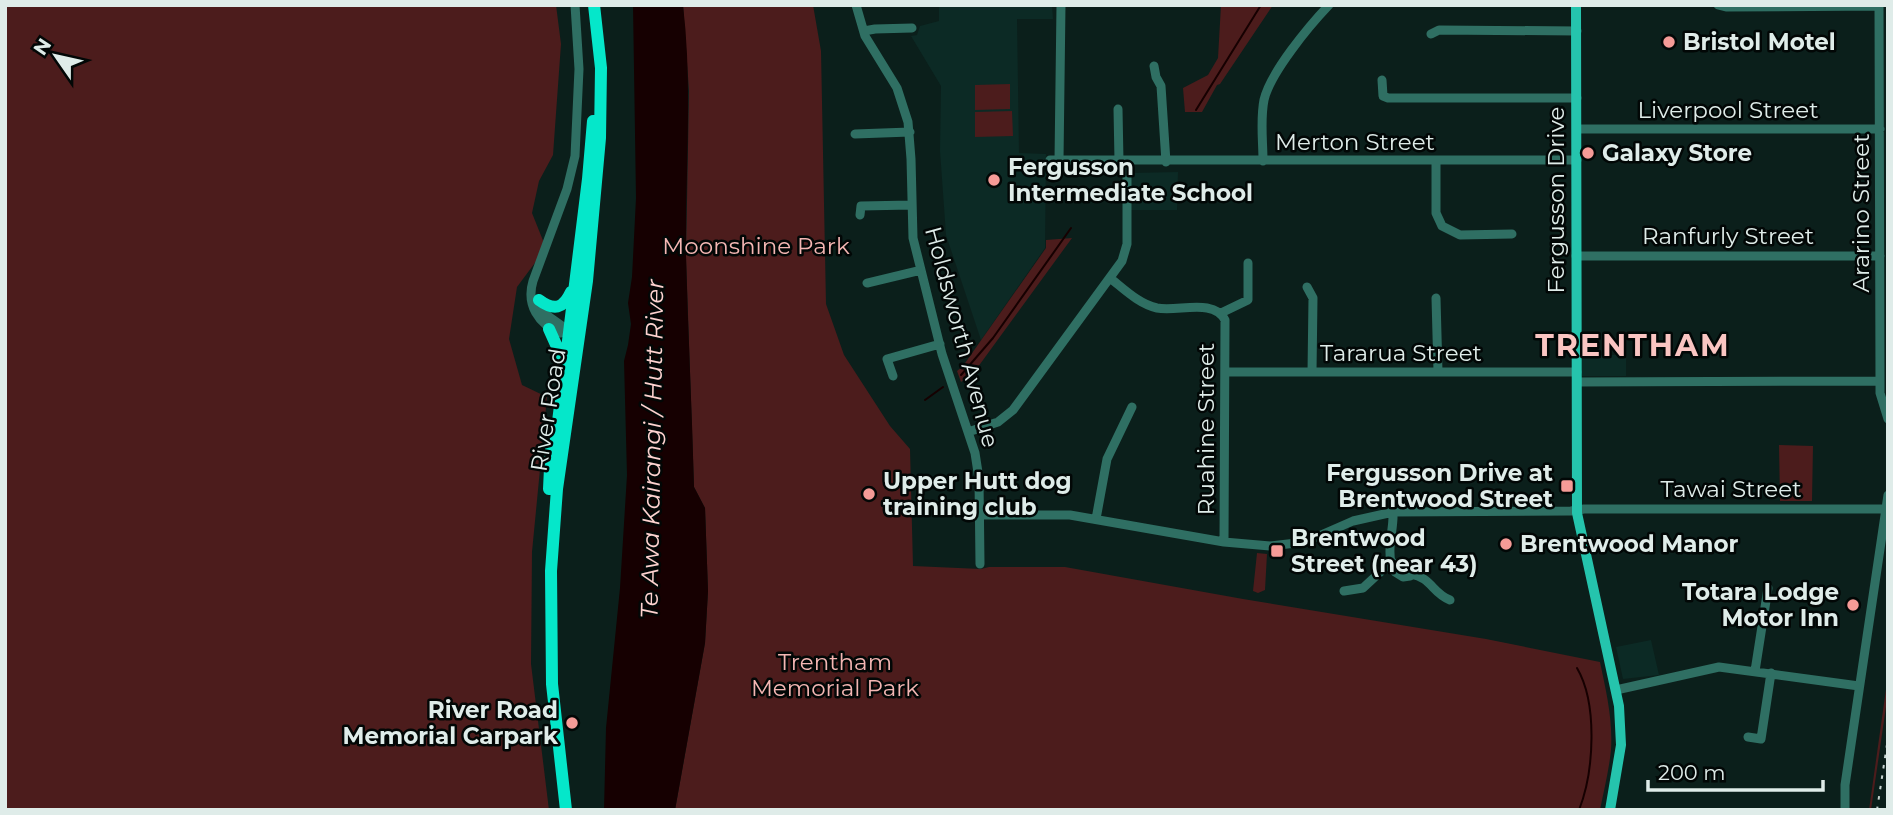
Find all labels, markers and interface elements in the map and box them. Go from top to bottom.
north arrow [21,21,91,91]
place label: Bristol Motel [1683,28,1836,56]
text: N [28,34,56,60]
marker: Bristol Motel [1661,34,1677,50]
street label: Liverpool Street [1638,96,1818,124]
street label: Fergusson Drive [1542,107,1570,293]
street label: Merton Street [1275,128,1435,156]
street label: Ararino Street [1847,133,1875,293]
place label: Galaxy Store [1602,139,1752,167]
marker: Galaxy Store [1580,145,1596,161]
place label: Fergusson Intermediate School [1008,153,1253,207]
marker: Fergusson Intermediate School [986,172,1002,188]
street label: Ranfurly Street [1642,222,1814,250]
street label: Holdsworth Avenue [919,224,1005,450]
park label: Moonshine Park [662,232,850,260]
water label: Te Awa Kairangi / Hutt River [635,278,669,619]
district label: TRENTHAM [1535,327,1731,364]
street label: Tararua Street [1320,339,1482,367]
street label: Ruahine Street [1192,343,1220,515]
street label: River Road [524,346,572,474]
place label: Fergusson Drive at Brentwood Street [1326,459,1553,513]
place label: Upper Hutt dog training club [883,467,1072,521]
street label: Tawai Street [1661,475,1801,503]
marker: Fergusson Drive at Brentwood Street [1559,478,1575,494]
marker: Upper Hutt dog training club [861,486,877,502]
place label: Brentwood Street (near 43) [1291,524,1477,578]
place label: Brentwood Manor [1520,530,1738,558]
marker: Brentwood Manor [1498,536,1514,552]
marker: Brentwood Street (near 43) [1269,543,1285,559]
place label: Totara Lodge Motor Inn [1682,578,1839,632]
marker: Totara Lodge Motor Inn [1845,597,1861,613]
park label: Trentham Memorial Park [751,648,919,702]
place label: River Road Memorial Carpark [343,696,559,750]
marker: River Road Memorial Carpark [564,715,580,731]
scale bar [1648,748,1823,792]
text: 200 m [1658,760,1725,785]

